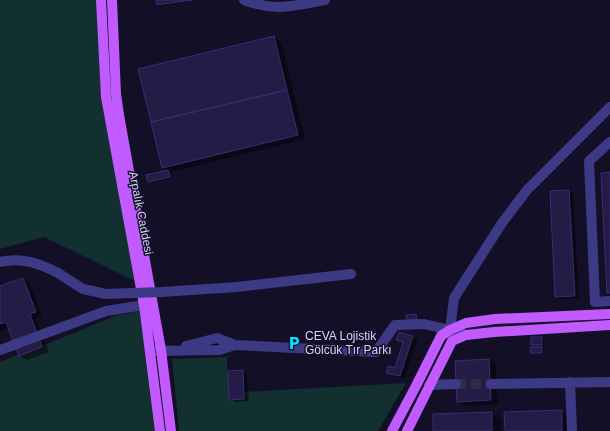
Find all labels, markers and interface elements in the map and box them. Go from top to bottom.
street label: Arpalık Caddesi [126,170,156,256]
place label: CEVA Lojistik Gölcük Tır Parkı [305,329,391,357]
parking icon: CEVA Lojistik Gölcük Tır Parkı [286,335,302,351]

